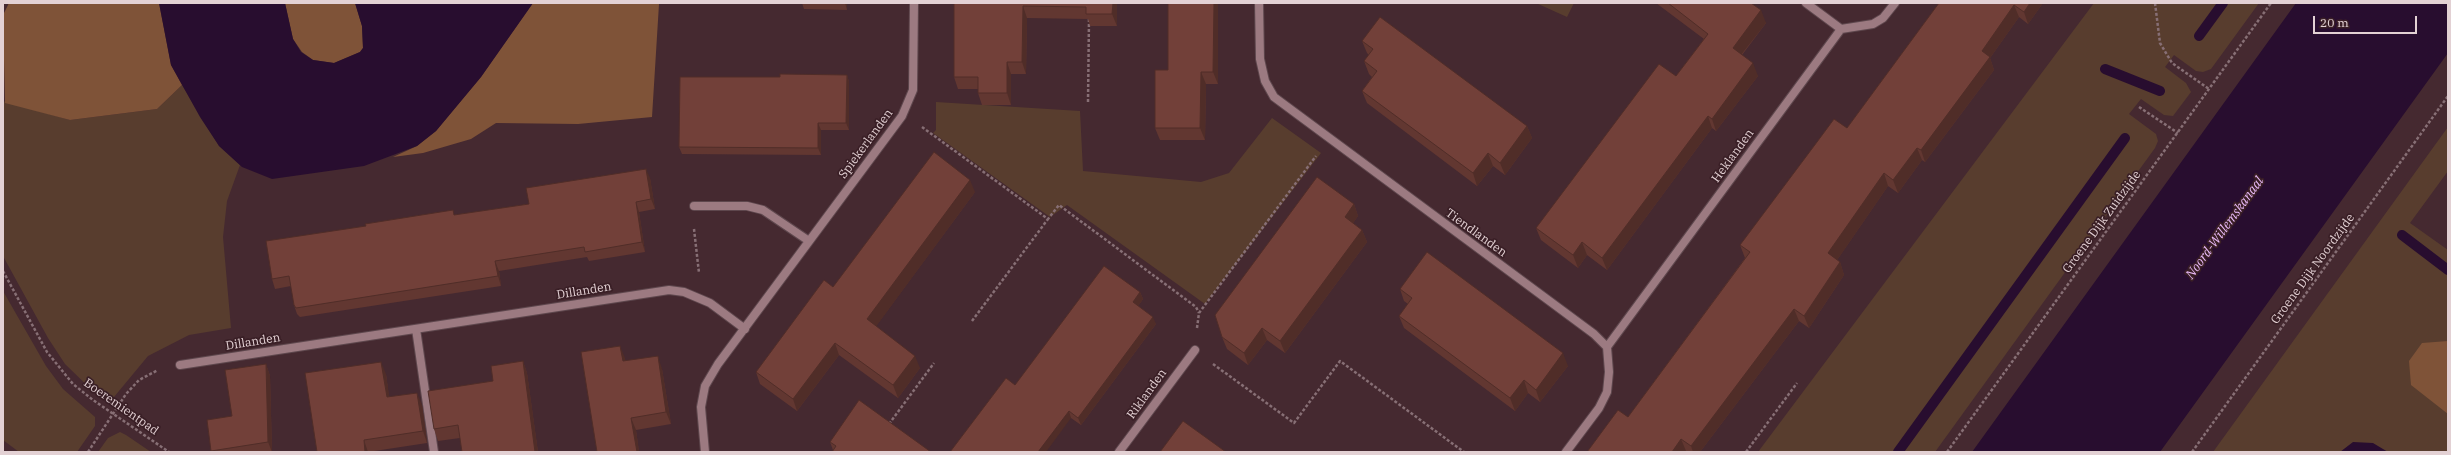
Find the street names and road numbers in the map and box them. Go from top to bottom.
street label: Spiekerlanden [836,106,896,182]
street label: Heklanden [1709,127,1757,185]
street label: Groene Dijk Zuidzijde [2060,168,2144,276]
street label: Tiendlanden [1443,206,1509,260]
street label: Groene Dijk Noordzijde [2268,211,2358,327]
street label: Dillanden [556,280,612,302]
street label: Dillanden [225,331,281,353]
street label: Riklanden [1124,366,1170,422]
street label: Boeremientpad [81,376,161,438]

